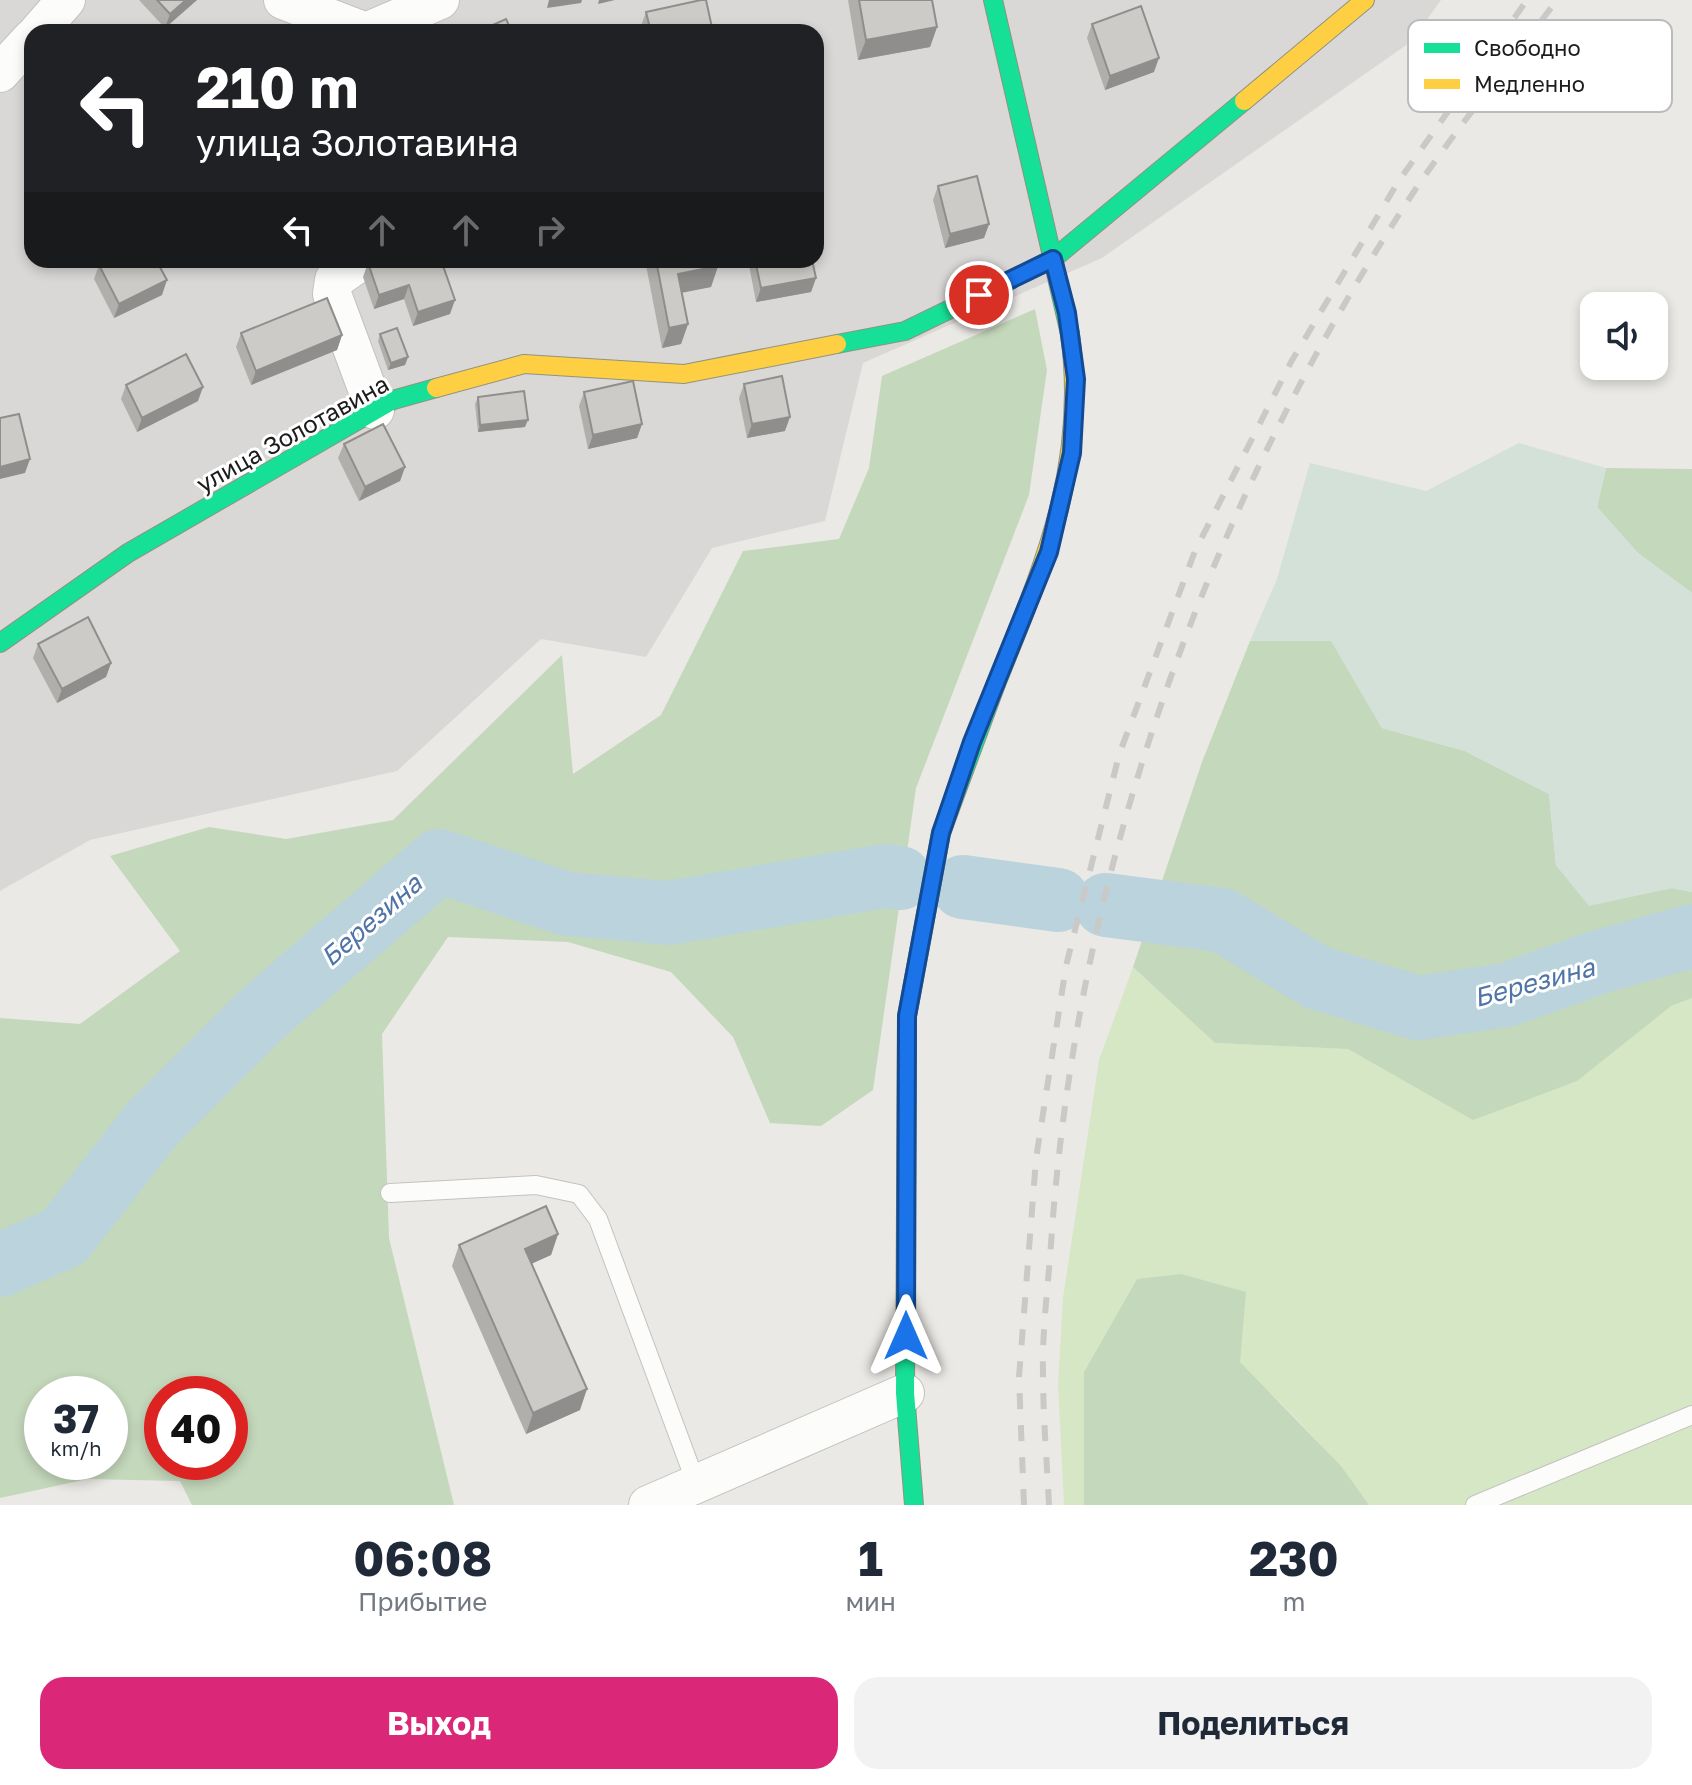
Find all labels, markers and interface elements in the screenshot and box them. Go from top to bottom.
legend [1408,20,1672,112]
text: Свободно [1474,34,1581,61]
text: 210 m [196,53,358,120]
icon: left [64,56,168,160]
text: Медленно [1474,70,1585,97]
text: улица Золотавина [196,121,519,164]
icon: left [276,208,320,252]
icon: ahead [360,208,404,252]
icon: ahead [444,208,488,252]
icon: right [528,208,572,252]
pin [945,261,1013,329]
icon: arrive [957,273,1001,317]
map controls [1580,292,1668,380]
button: sound [1580,292,1668,380]
street label: улица Золотавина [191,368,393,498]
water label: Березина [314,867,429,972]
water label: Березина [1470,951,1599,1013]
position arrow [864,1294,948,1378]
speed limit sign: 40 [144,1376,248,1480]
text: 37 [53,1394,99,1442]
text: km/h [51,1436,101,1460]
text: 06:08 [353,1529,492,1587]
text: 1 [858,1529,883,1587]
text: 230 [1249,1529,1339,1587]
text: Прибытие [358,1586,487,1617]
text: мин [845,1586,896,1617]
text: m [1282,1586,1305,1617]
button: Выход [40,1677,838,1769]
button: Поделиться [854,1677,1652,1769]

